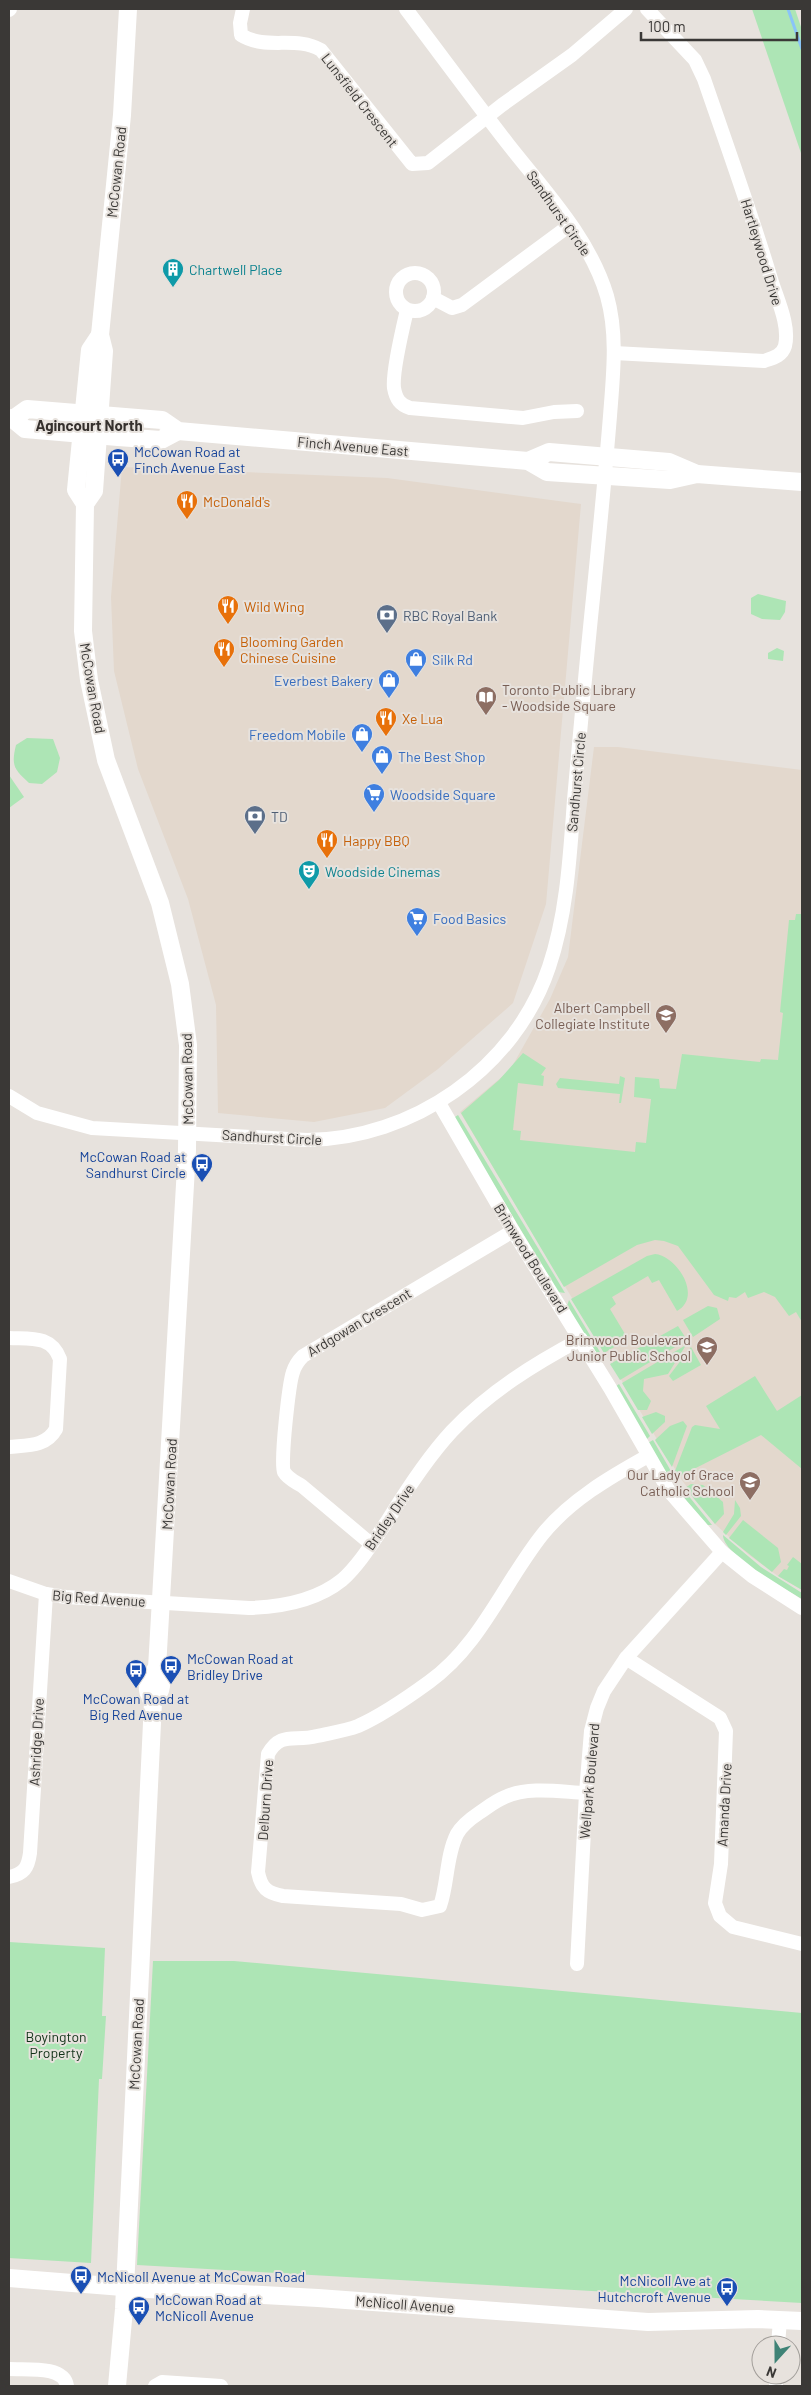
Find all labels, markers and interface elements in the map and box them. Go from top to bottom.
scale bar [641,10,797,42]
text: 100 m [648,17,686,35]
street label: Lunsfield Crescent [318,50,402,150]
street label: McCowan Road [103,126,129,218]
street label: Sandhurst Circle [523,167,595,259]
street label: Hartleywood Drive [738,197,786,307]
building icon: Chartwell Place [161,257,185,288]
place label: Chartwell Place [189,261,283,278]
district label: Agincourt North [35,416,143,434]
street label: Finch Avenue East [297,433,409,459]
place label: McCowan Road at Finch Avenue East [134,443,245,476]
bus stop icon: McCowan Road at Finch Avenue East [106,447,130,478]
restaurant icon: McDonald's [175,489,199,520]
place label: McDonald's [203,493,271,510]
restaurant icon: Wild Wing [216,594,240,625]
place label: Wild Wing [244,598,304,615]
bank icon: RBC Royal Bank [375,603,399,634]
place label: RBC Royal Bank [403,607,497,624]
place label: Blooming Garden Chinese Cuisine [240,633,344,666]
restaurant icon: Blooming Garden Chinese Cuisine [212,637,236,668]
street label: McCowan Road [77,641,109,735]
shop icon: Silk Rd [404,647,428,678]
place label: Silk Rd [432,651,473,668]
shop icon: Everbest Bakery [377,668,401,699]
place label: Everbest Bakery [274,672,374,689]
place label: Toronto Public Library - Woodside Square [502,681,636,714]
library icon: Toronto Public Library - Woodside Square [474,685,498,716]
restaurant icon: Xe Lua [374,706,398,737]
place label: Xe Lua [402,710,443,727]
shop icon: Freedom Mobile [350,722,374,753]
place label: Freedom Mobile [249,726,346,743]
street label: Sandhurst Circle [563,731,589,833]
shop icon: The Best Shop [370,744,394,775]
place label: The Best Shop [398,748,485,765]
supermarket icon: Woodside Square [362,782,386,813]
place label: Woodside Square [390,786,496,803]
bank icon: TD [243,804,267,835]
place label: TD [271,808,288,825]
restaurant icon: Happy BBQ [315,828,339,859]
place label: Happy BBQ [343,832,410,849]
theatre icon: Woodside Cinemas [297,859,321,890]
place label: Woodside Cinemas [325,863,440,880]
supermarket icon: Food Basics [405,906,429,937]
place label: Food Basics [433,910,507,927]
place label: Albert Campbell Collegiate Institute [535,999,650,1032]
school or university icon: Albert Campbell Collegiate Institute [654,1003,678,1034]
street label: McCowan Road [178,1033,196,1125]
street label: Sandhurst Circle [222,1126,322,1148]
place label: McCowan Road at Sandhurst Circle [79,1148,186,1181]
bus stop icon: McCowan Road at Sandhurst Circle [190,1152,214,1183]
street label: Brimwood Boulevard [491,1200,571,1316]
street label: Ardgowan Crescent [304,1284,414,1360]
place label: Brimwood Boulevard Junior Public School [566,1331,691,1364]
school or university icon: Brimwood Boulevard Junior Public School [695,1335,719,1366]
street label: McCowan Road [158,1438,180,1530]
place label: Our Lady of Grace Catholic School [627,1466,734,1499]
school or university icon: Our Lady of Grace Catholic School [738,1470,762,1501]
street label: Bridley Drive [361,1481,417,1553]
street label: Big Red Avenue [52,1586,146,1610]
place label: McCowan Road at Bridley Drive [187,1650,294,1683]
bus stop icon: McCowan Road at Bridley Drive [159,1654,183,1685]
bus stop icon: McCowan Road at Big Red Avenue [124,1658,148,1689]
place label: McCowan Road at Big Red Avenue [83,1690,189,1723]
street label: Ashridge Drive [25,1698,47,1786]
street label: Wellpark Boulevard [575,1722,603,1840]
street label: Delburn Drive [254,1759,276,1841]
street label: Amanda Drive [713,1763,735,1847]
street label: McCowan Road [125,1998,147,2090]
park label: Boyington Property [25,2028,87,2061]
bus stop icon: McNicoll Avenue at McCowan Road [69,2264,93,2295]
place label: McNicoll Avenue at McCowan Road [97,2268,305,2285]
place label: McNicoll Ave at Hutchcroft Avenue [598,2272,711,2305]
bus stop icon: McNicoll Ave at Hutchcroft Avenue [715,2276,739,2307]
place label: McCowan Road at McNicoll Avenue [155,2291,262,2324]
street label: McNicoll Avenue [355,2292,455,2316]
bus stop icon: McCowan Road at McNicoll Avenue [127,2295,151,2326]
north arrow [751,2335,801,2385]
text: N [764,2363,779,2382]

